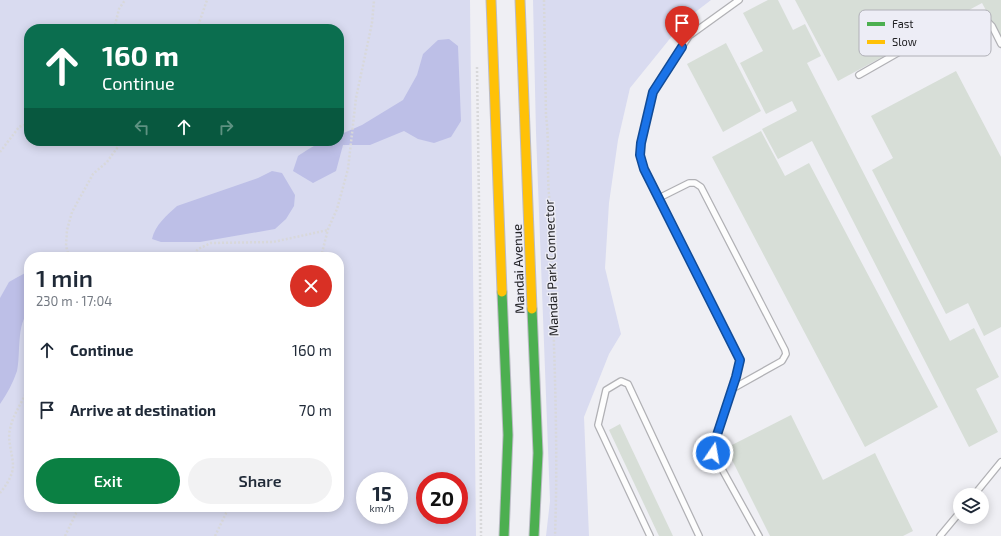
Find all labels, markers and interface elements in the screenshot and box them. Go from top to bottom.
pin [665,6,699,47]
legend [859,10,991,56]
icon: arrive [671,12,693,34]
text: Fast [892,17,914,30]
text: Slow [892,35,917,48]
text: 160 m [102,38,179,72]
icon: ahead [36,40,88,92]
text: Continue [102,72,175,94]
icon: left [131,116,153,138]
icon: ahead [173,116,195,138]
icon: right [215,116,237,138]
street label: Mandai Park Connector [541,199,561,337]
street label: Mandai Avenue [508,224,528,314]
text: 1 min [36,263,93,292]
button: close [290,265,332,307]
text: 230 m · 17:04 [36,293,112,309]
icon: ahead [36,339,58,361]
text: Continue [70,341,133,359]
text: 160 m [292,341,332,359]
icon: arrive [36,399,58,421]
text: Arrive at destination [70,401,216,419]
text: 70 m [299,401,332,419]
position arrow [692,432,734,474]
button: Exit [36,458,180,504]
button: Share [188,458,332,504]
speed limit sign: 20 [416,472,468,524]
text: 15 [372,481,392,505]
map controls [953,488,989,524]
button: layers [953,488,989,524]
text: km/h [370,502,394,514]

